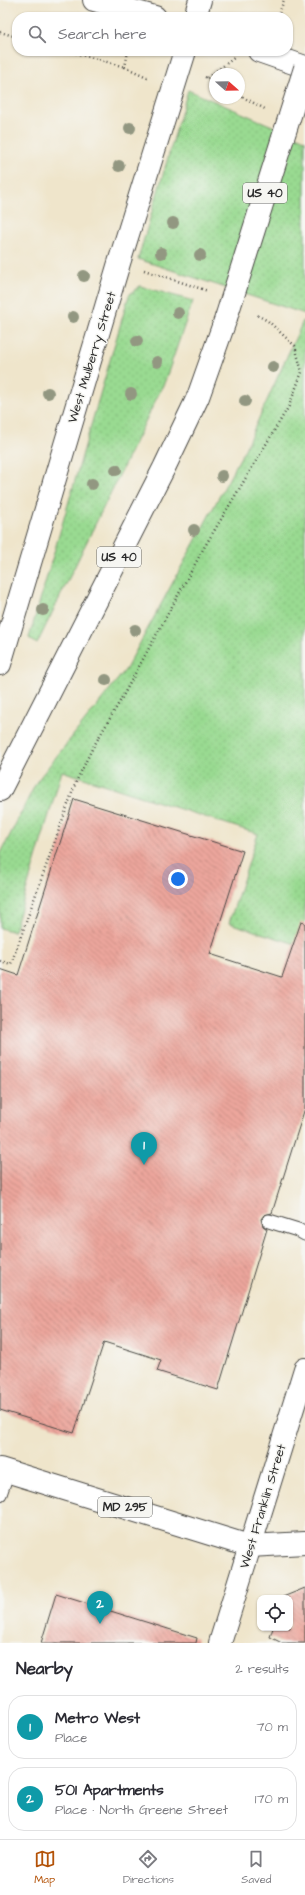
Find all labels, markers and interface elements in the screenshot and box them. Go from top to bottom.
search box [12,12,293,56]
icon: search [26,23,48,45]
text: Search here [58,24,147,45]
north arrow [209,68,245,104]
road number: US 40 [243,183,287,203]
street label: West Mulberry Street [63,289,122,426]
road number: US 40 [97,547,141,567]
your location [168,869,188,889]
pin: 1 [131,1132,157,1165]
street label: West Franklin Street [235,1441,291,1571]
road number: MD 295 [98,1497,152,1517]
pin: 2 [87,1591,113,1624]
map controls [257,1595,293,1631]
button: locate [257,1595,293,1631]
text: Nearby [16,1657,73,1681]
text: 2 results [235,1660,289,1678]
text: Metro West [55,1708,140,1729]
text: 1 [29,1718,31,1736]
text: 70 m [256,1718,288,1736]
text: Place [55,1729,87,1747]
text: 501 Apartments [55,1780,164,1801]
text: 2 [26,1790,34,1808]
text: 170 m [255,1790,288,1808]
text: Place · North Greene Street [55,1801,228,1819]
tab: Map [34,1848,56,1887]
tab: Directions [123,1848,174,1887]
tab: Saved [241,1848,271,1887]

